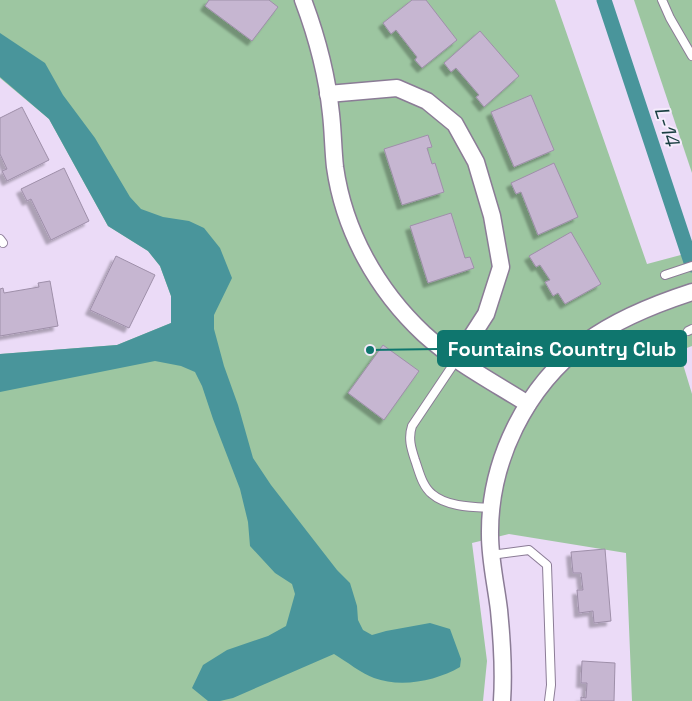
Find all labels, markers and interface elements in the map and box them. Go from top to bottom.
water label: L-14 [648,103,686,150]
callout: Fountains Country Club [438,331,686,366]
text: Fountains Country Club [448,336,676,362]

